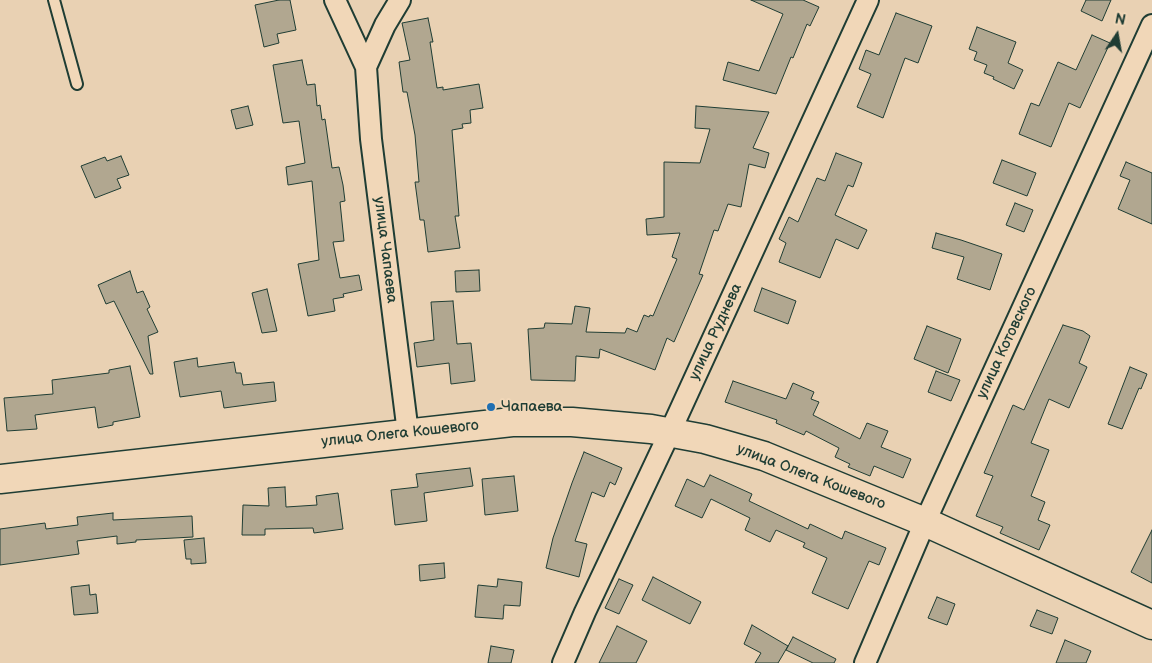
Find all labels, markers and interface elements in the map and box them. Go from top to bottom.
north arrow [1092,10,1142,60]
text: N [1113,10,1127,29]
street label: улица Чапаева [370,196,400,304]
street label: улица Руднева [686,281,746,383]
street label: улица Котовского [973,284,1041,402]
place label: Чапаева [501,398,562,416]
marker: Чапаева [485,401,497,413]
street label: улица Олега Кошевого [320,417,480,451]
street label: улица Олега Кошевого [734,440,888,514]

